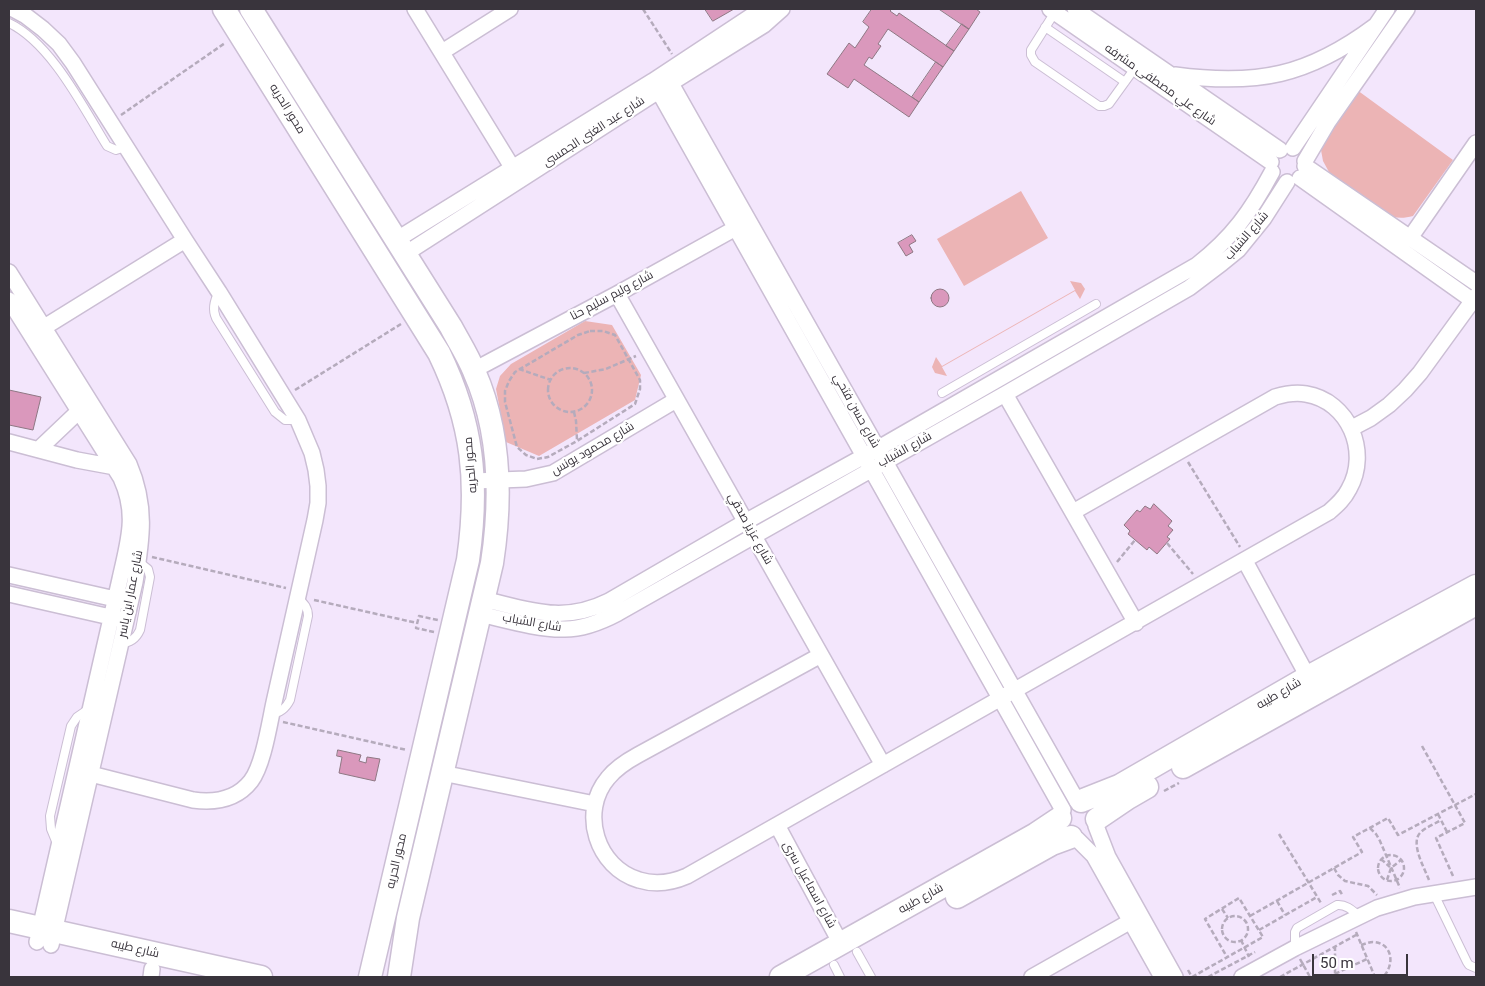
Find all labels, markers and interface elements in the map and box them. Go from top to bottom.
street label: شارع علي مصطفى مشرفه [1102,41,1218,129]
street label: محور الحريه [266,81,308,137]
street label: شارع عبد الغنى الجمسى [540,94,648,170]
street label: شارع الشباب [1222,209,1272,263]
street label: شارع وليم سليم حنا [568,268,656,324]
street label: شارع حسن فتحي [830,371,882,451]
street label: شارع محمود يونس [549,419,637,479]
street label: شارع الشباب [875,429,935,471]
street label: محور الحريه [461,436,481,494]
street label: شارع عزيز صدقي [724,491,776,567]
street label: شارع عمار ابن ياسر [115,549,147,639]
street label: شارع الشباب [501,611,563,635]
street label: شارع طيبه [1254,675,1304,713]
street label: محور الحريه [384,832,410,890]
street label: شارع اسماعيل سرى [779,839,839,931]
street label: شارع طيبه [896,881,946,917]
street label: شارع طيبه [109,936,161,962]
scale bar [1315,944,1411,976]
text: 50 m [1320,954,1354,972]

